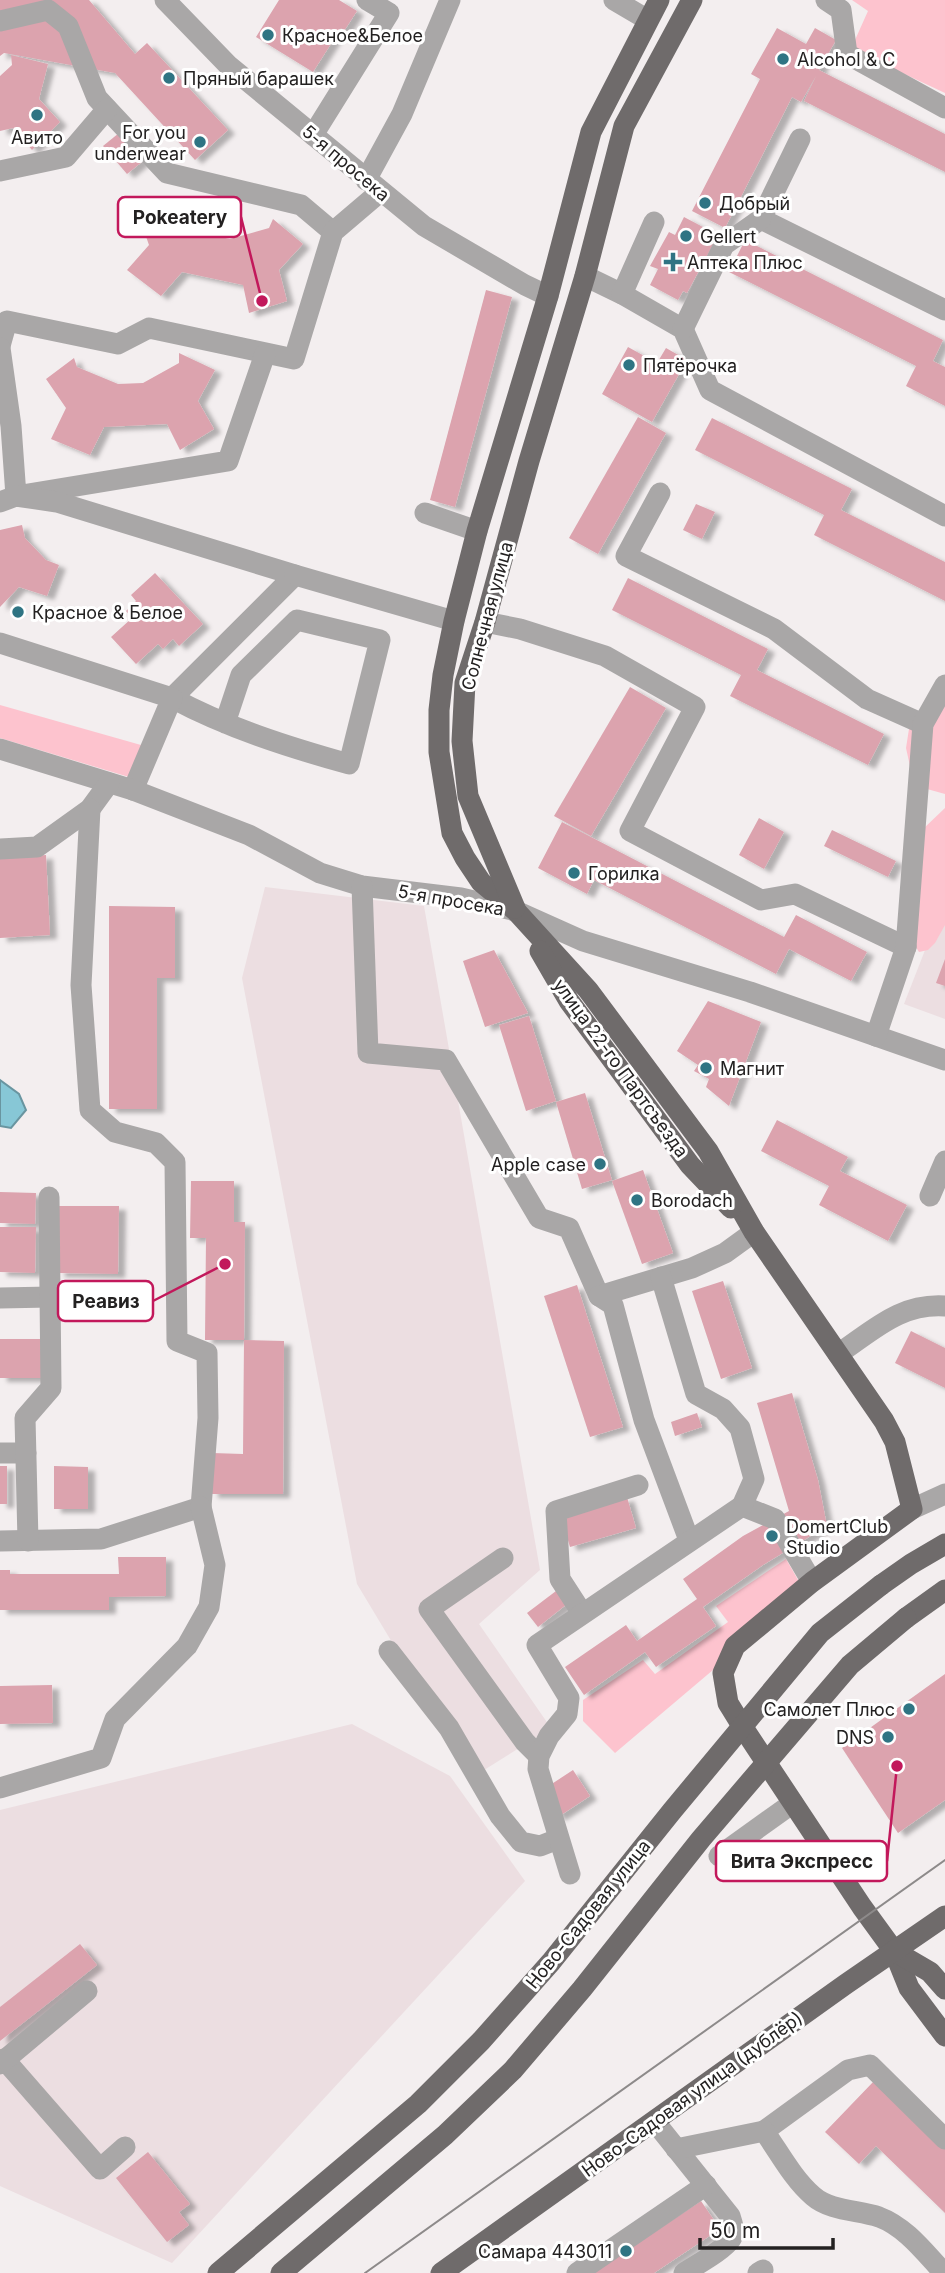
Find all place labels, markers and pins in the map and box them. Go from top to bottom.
place label: Красное&Белое [282,25,423,46]
marker: Красное&Белое [260,27,276,43]
place label: Alcohol & C [797,49,896,70]
marker: Alcohol & C [775,51,791,67]
place label: Пряный барашек [183,68,334,89]
marker: Пряный барашек [161,70,177,86]
marker: Авито [29,107,45,123]
place label: For you underwear [94,122,186,164]
place label: Авито [11,127,63,148]
marker: For you underwear [192,134,208,150]
place label: Добрый [719,193,790,214]
marker: Добрый [697,195,713,211]
callout: Pokeatery [118,197,241,237]
place label: Gellert [700,226,756,247]
marker: Gellert [678,228,694,244]
place label: Аптека Плюс [687,252,803,273]
marker: Аптека Плюс [665,254,681,270]
place label: Пятёрочка [643,355,737,376]
marker: Пятёрочка [621,357,637,373]
place label: Красное & Белое [32,602,183,623]
marker: Красное & Белое [10,604,26,620]
place label: Горилка [588,863,660,884]
marker: Горилка [566,865,582,881]
place label: Магнит [720,1058,785,1079]
marker: Магнит [698,1060,714,1076]
place label: Apple case [491,1154,586,1175]
marker: Apple case [592,1156,608,1172]
place label: Borodach [651,1190,733,1211]
marker: Borodach [629,1192,645,1208]
callout: Реавиз [58,1281,153,1321]
place label: DomertClub Studio [786,1516,888,1558]
marker: DomertClub Studio [764,1528,780,1544]
place label: Самолет Плюс [764,1699,895,1720]
marker: Самолет Плюс [901,1701,917,1717]
place label: DNS [836,1727,874,1748]
marker: DNS [880,1729,896,1745]
callout: Вита Экспресс [716,1841,887,1881]
place label: Самара 443011 [478,2241,612,2262]
marker: Самара 443011 [618,2243,634,2259]

